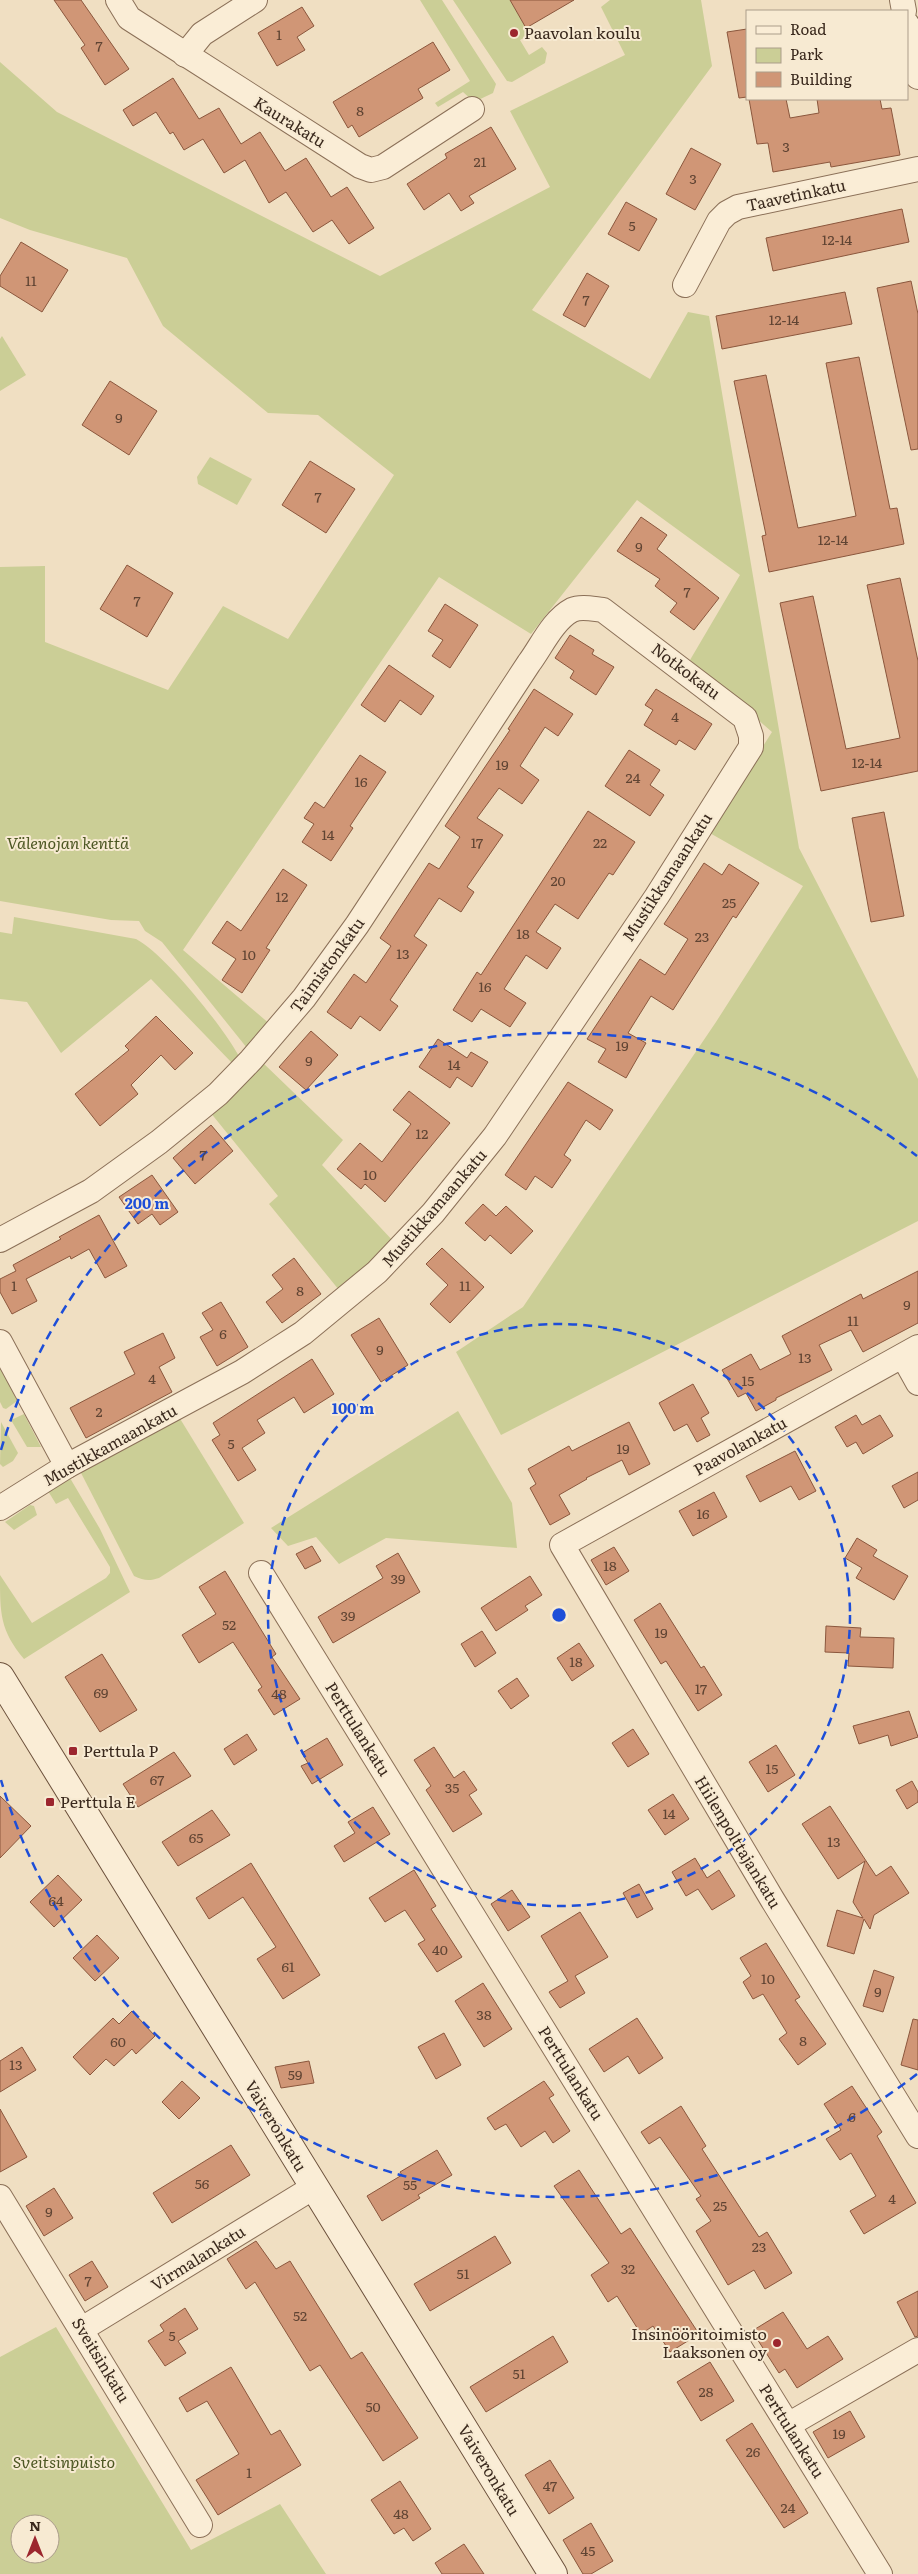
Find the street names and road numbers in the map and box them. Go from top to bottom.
street label: Kaurakatu [250,90,331,153]
street label: Taavetinkatu [744,172,848,216]
street label: Notkokatu [647,636,726,704]
street label: Mustikkamaankatu [615,807,717,946]
street label: Taimistonkatu [283,912,369,1017]
street label: Mustikkamaankatu [375,1143,491,1272]
street label: Mustikkamaankatu [38,1397,181,1491]
street label: Paavolankatu [689,1410,790,1481]
street label: Perttulankatu [320,1677,397,1780]
street label: Hiilenpolttajankatu [690,1770,788,1913]
street label: Perttulankatu [533,2021,610,2124]
street label: Vaiveronkatu [240,2075,314,2176]
street label: Virmalankatu [146,2219,249,2296]
street label: Sveitsinkatu [67,2313,137,2406]
street label: Perttulankatu [754,2379,831,2482]
street label: Vaiveronkatu [453,2419,527,2520]

